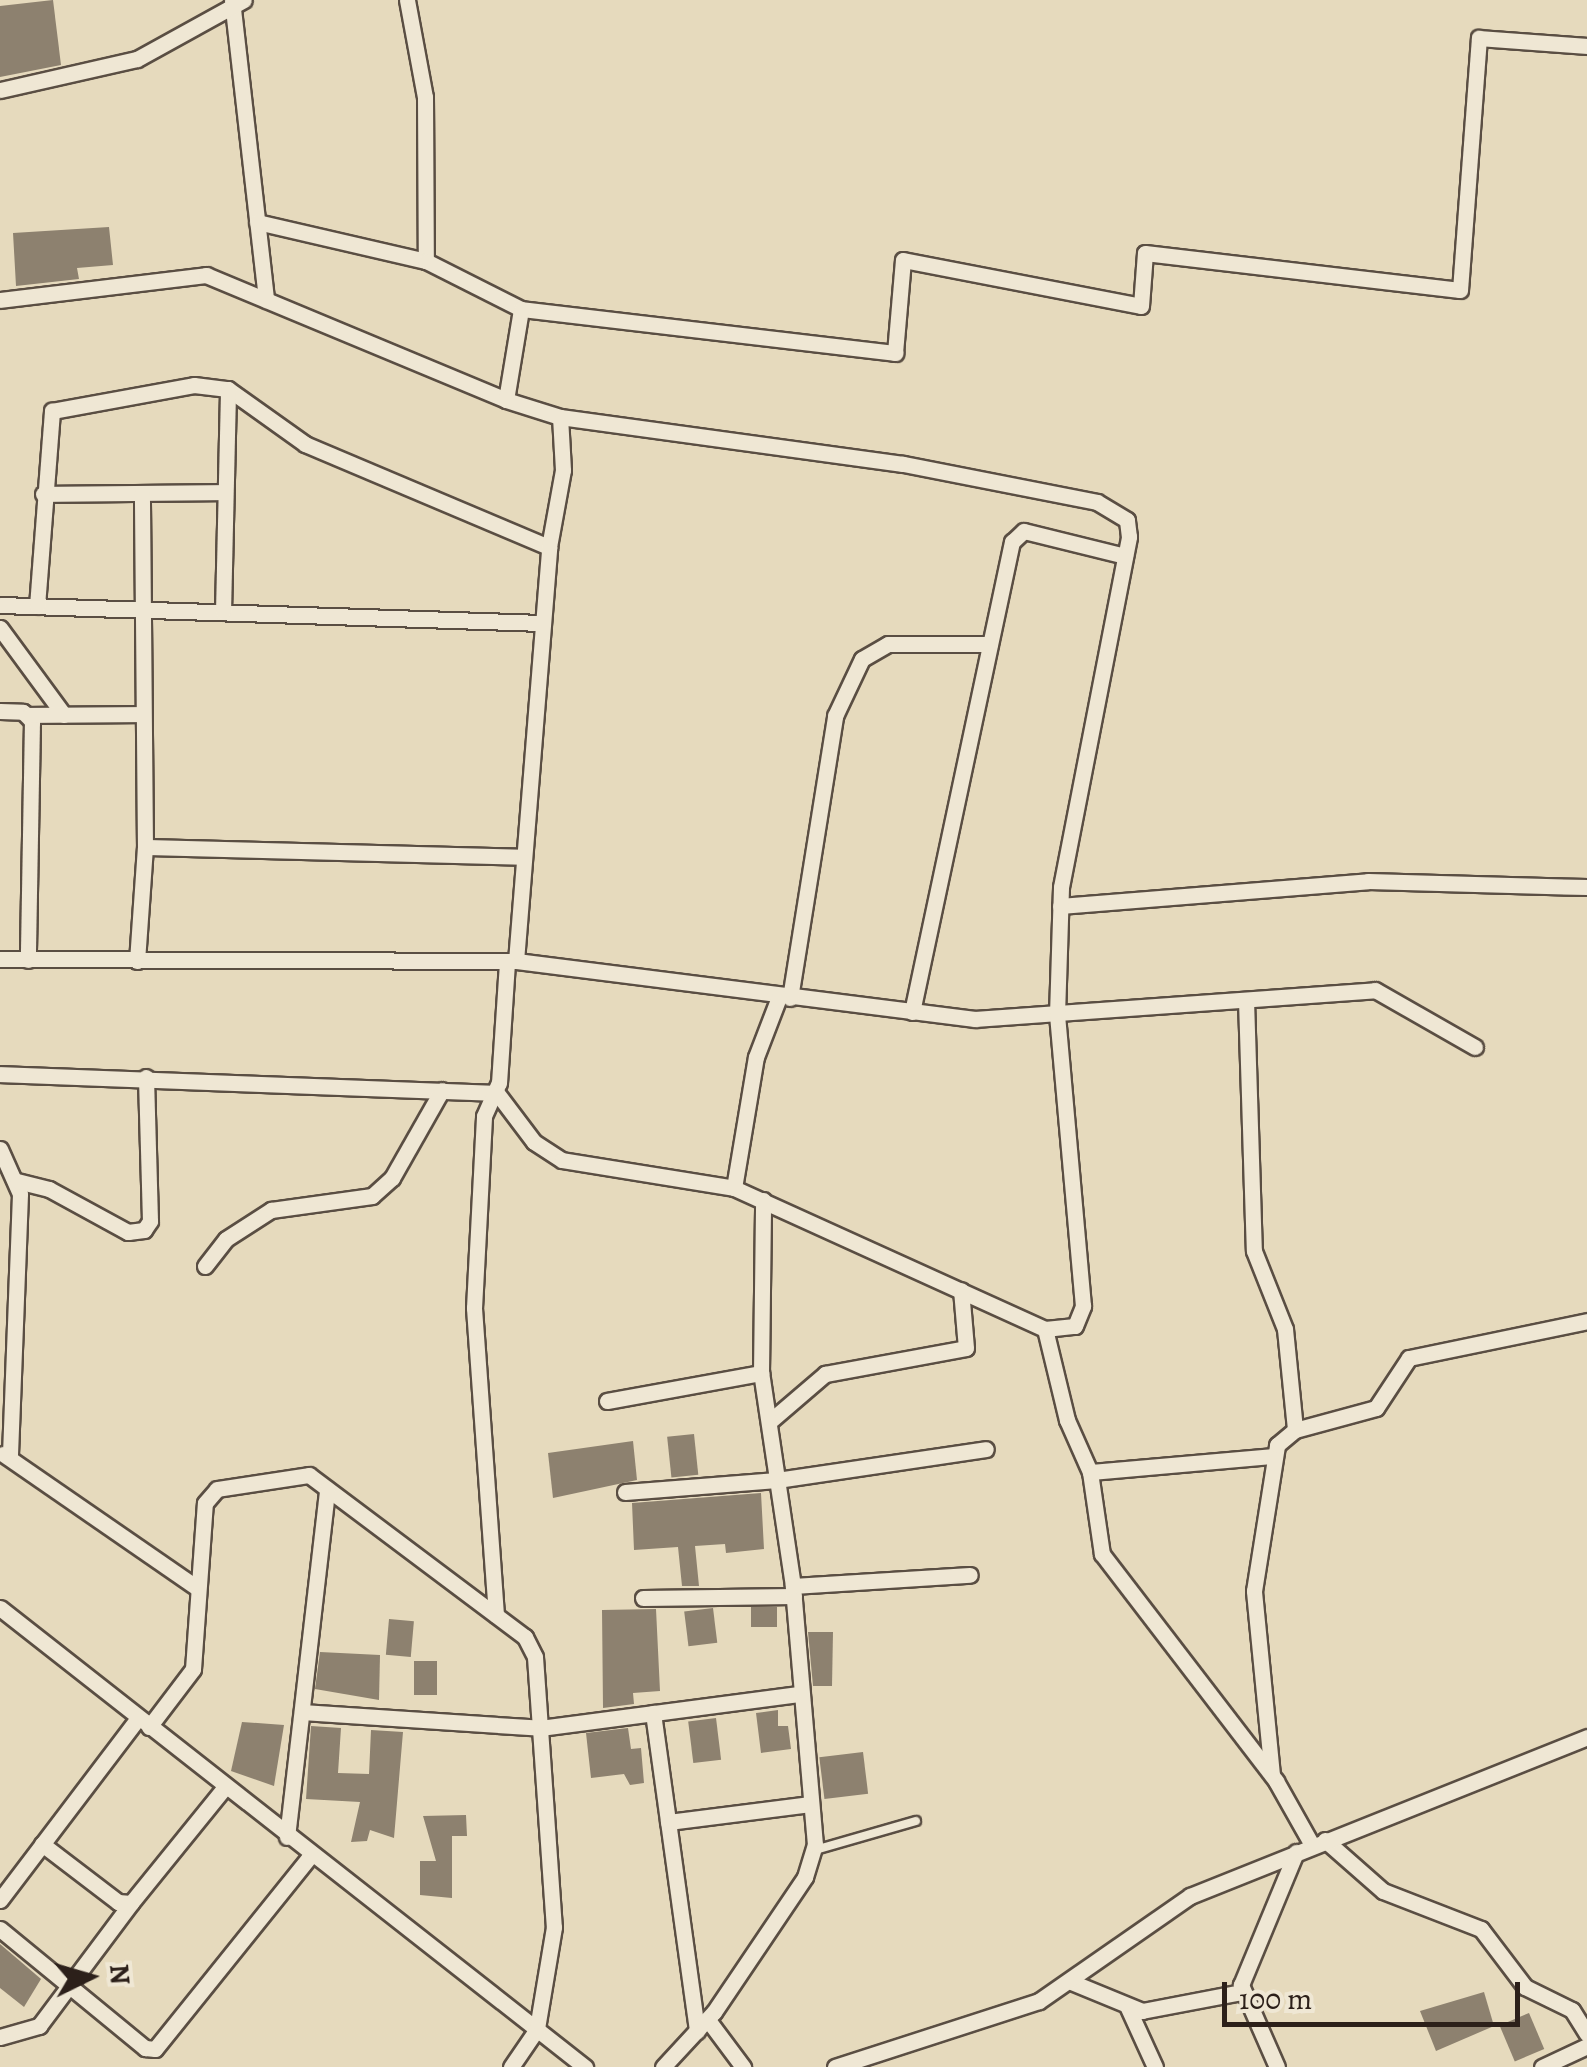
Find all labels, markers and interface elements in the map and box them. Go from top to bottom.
north arrow [40,1927,140,2027]
scale bar [1227,1962,1524,2024]
text: N [100,1963,140,1986]
text: 100 m [1239,1979,1312,2019]

